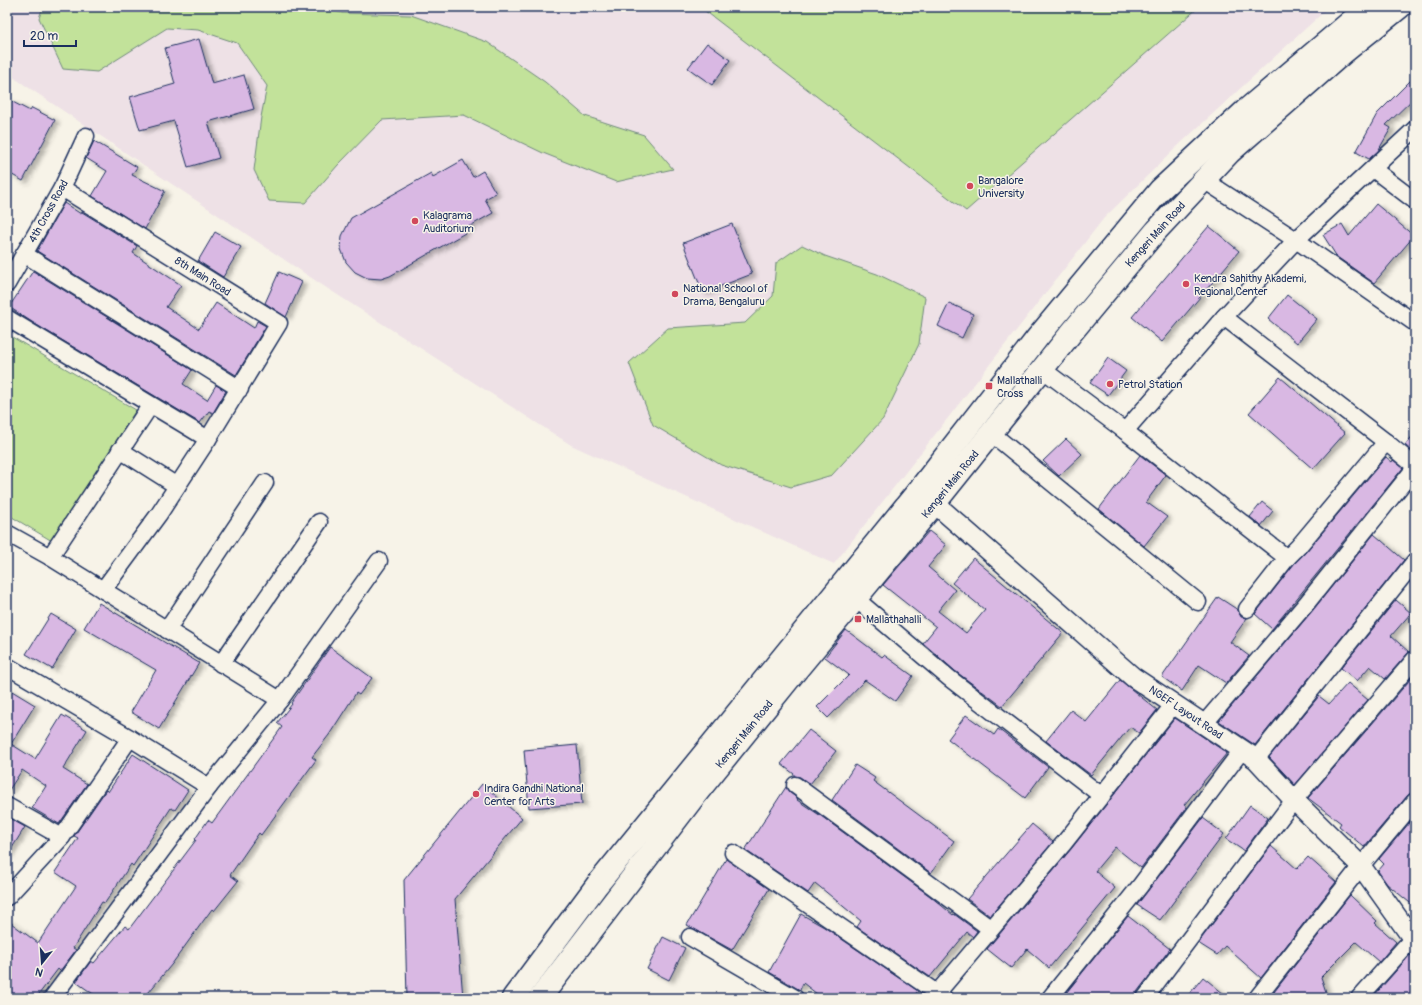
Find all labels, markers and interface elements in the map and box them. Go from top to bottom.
scale bar [24,22,76,48]
text: 20 m [30,29,59,44]
place label: Bangalore University [978,174,1024,200]
street label: 4th Cross Road [26,178,71,245]
marker: Bangalore University [965,181,975,191]
street label: Kengeri Main Road [1123,199,1188,270]
place label: Kalagrama Auditorium [423,209,474,235]
marker: Kalagrama Auditorium [410,216,420,226]
street label: 8th Main Road [172,254,233,299]
place label: Kendra Sahithy Akademi, Regional Center [1194,272,1307,298]
marker: Kendra Sahithy Akademi, Regional Center [1181,279,1191,289]
place label: National School of Drama, Bengaluru [683,282,769,308]
marker: National School of Drama, Bengaluru [670,289,680,299]
place label: Mallathalli Cross [997,374,1042,400]
place label: Petrol Station [1118,378,1183,391]
marker: Petrol Station [1105,379,1115,389]
marker: Mallathalli Cross [984,381,994,391]
street label: Kengeri Main Road [919,448,982,521]
place label: Mallathahalli [866,613,921,626]
marker: Mallathahalli [853,614,863,624]
street label: NGEF Layout Road [1146,683,1225,742]
street label: Kengeri Main Road [713,698,776,771]
place label: Indira Gandhi National Center for Arts [484,782,584,808]
marker: Indira Gandhi National Center for Arts [471,789,481,799]
north arrow [22,943,62,983]
text: N [33,965,45,979]

